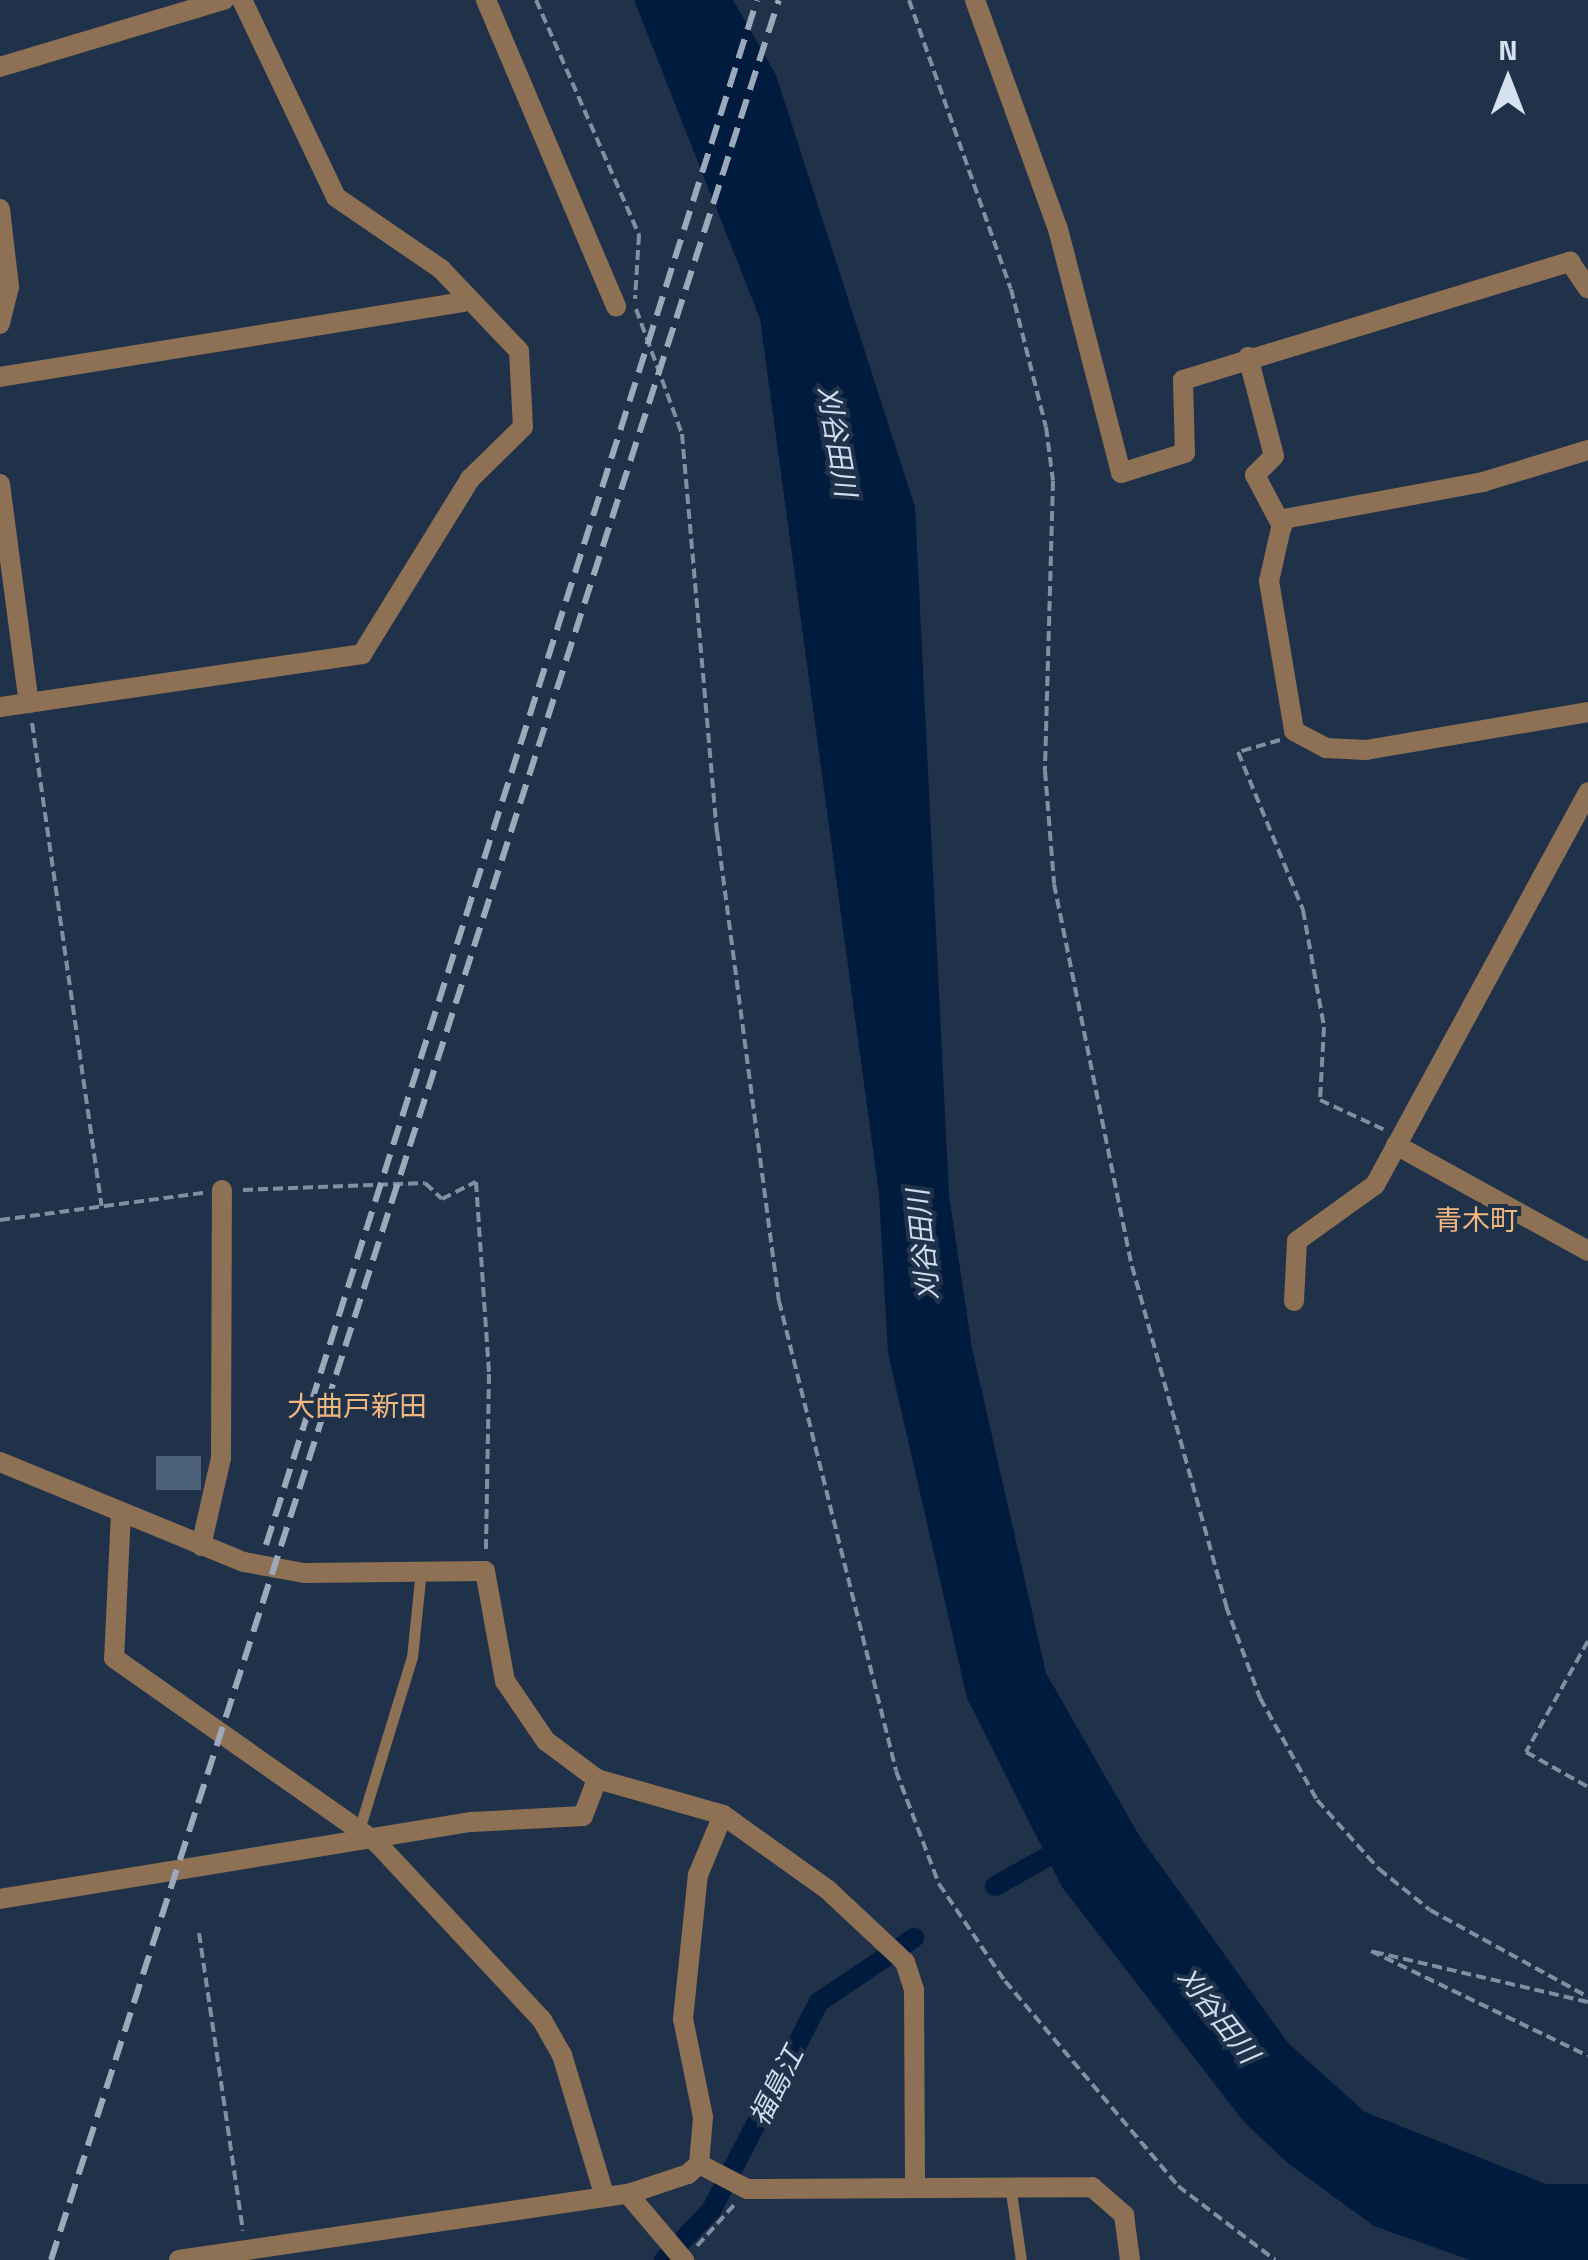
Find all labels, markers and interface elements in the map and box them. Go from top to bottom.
text: N [1498,28,1518,71]
north arrow [1458,30,1558,130]
water label: 刈谷田川 [811,383,863,499]
water label: 刈谷田川 [900,1188,946,1302]
district label: 青木町 [1434,1203,1518,1237]
district label: 大曲戸新田 [287,1389,427,1423]
water label: 刈谷田川 [1170,1961,1266,2069]
water label: 福島江 [742,2041,810,2131]

